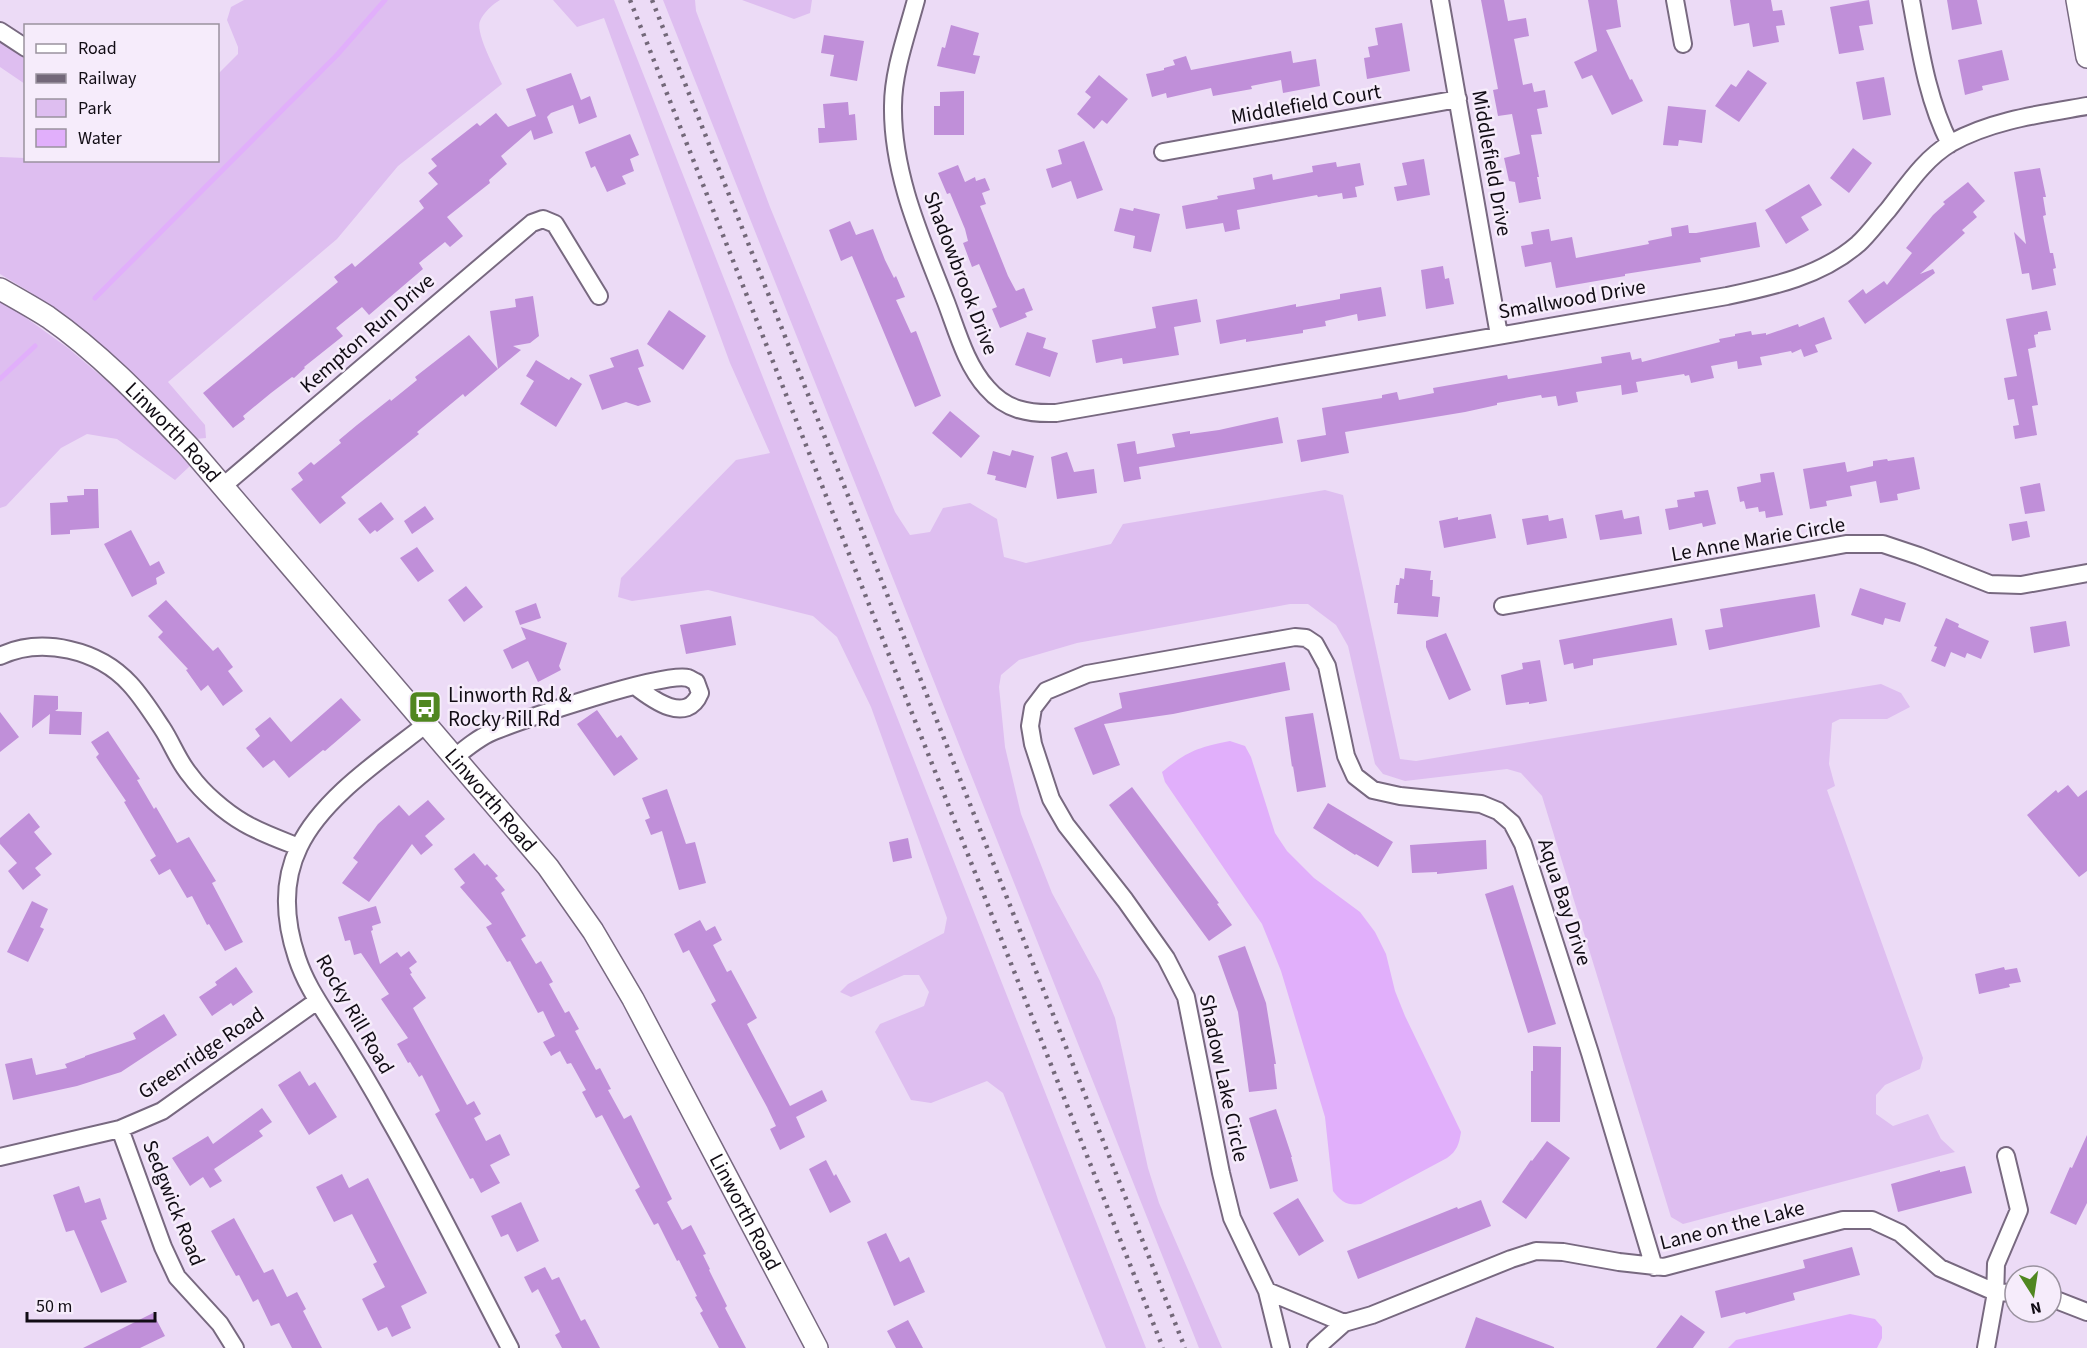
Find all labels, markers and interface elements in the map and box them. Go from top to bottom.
legend [24,24,219,162]
text: Road [78,36,117,61]
text: Railway [78,66,137,91]
street label: Middlefield Court [1229,76,1383,132]
street label: Middlefield Drive [1464,88,1520,238]
text: Park [78,96,112,121]
text: Water [78,126,122,151]
street label: Shadowbrook Drive [916,187,1006,359]
street label: Kempton Run Drive [293,266,441,400]
street label: Smallwood Drive [1496,271,1648,327]
street label: Linworth Road [119,375,228,489]
street label: Le Anne Marie Circle [1669,509,1847,569]
place label: Linworth Rd & Rocky Rill Rd [448,680,572,734]
bus stop icon: Linworth Rd & Rocky Rill Rd [407,689,443,725]
street label: Linworth Road [438,741,544,859]
street label: Aqua Bay Drive [1530,835,1600,969]
street label: Rocky Rill Road [308,948,402,1080]
street label: Shadow Lake Circle [1192,992,1256,1164]
street label: Greenridge Road [132,1000,270,1106]
street label: Sedgwick Road [135,1136,213,1270]
street label: Linworth Road [702,1148,788,1276]
street label: Lane on the Lake [1656,1193,1808,1257]
north arrow [2003,1264,2063,1324]
scale bar [27,1285,154,1323]
text: 50 m [36,1294,72,1319]
text: N [2028,1296,2043,1320]

